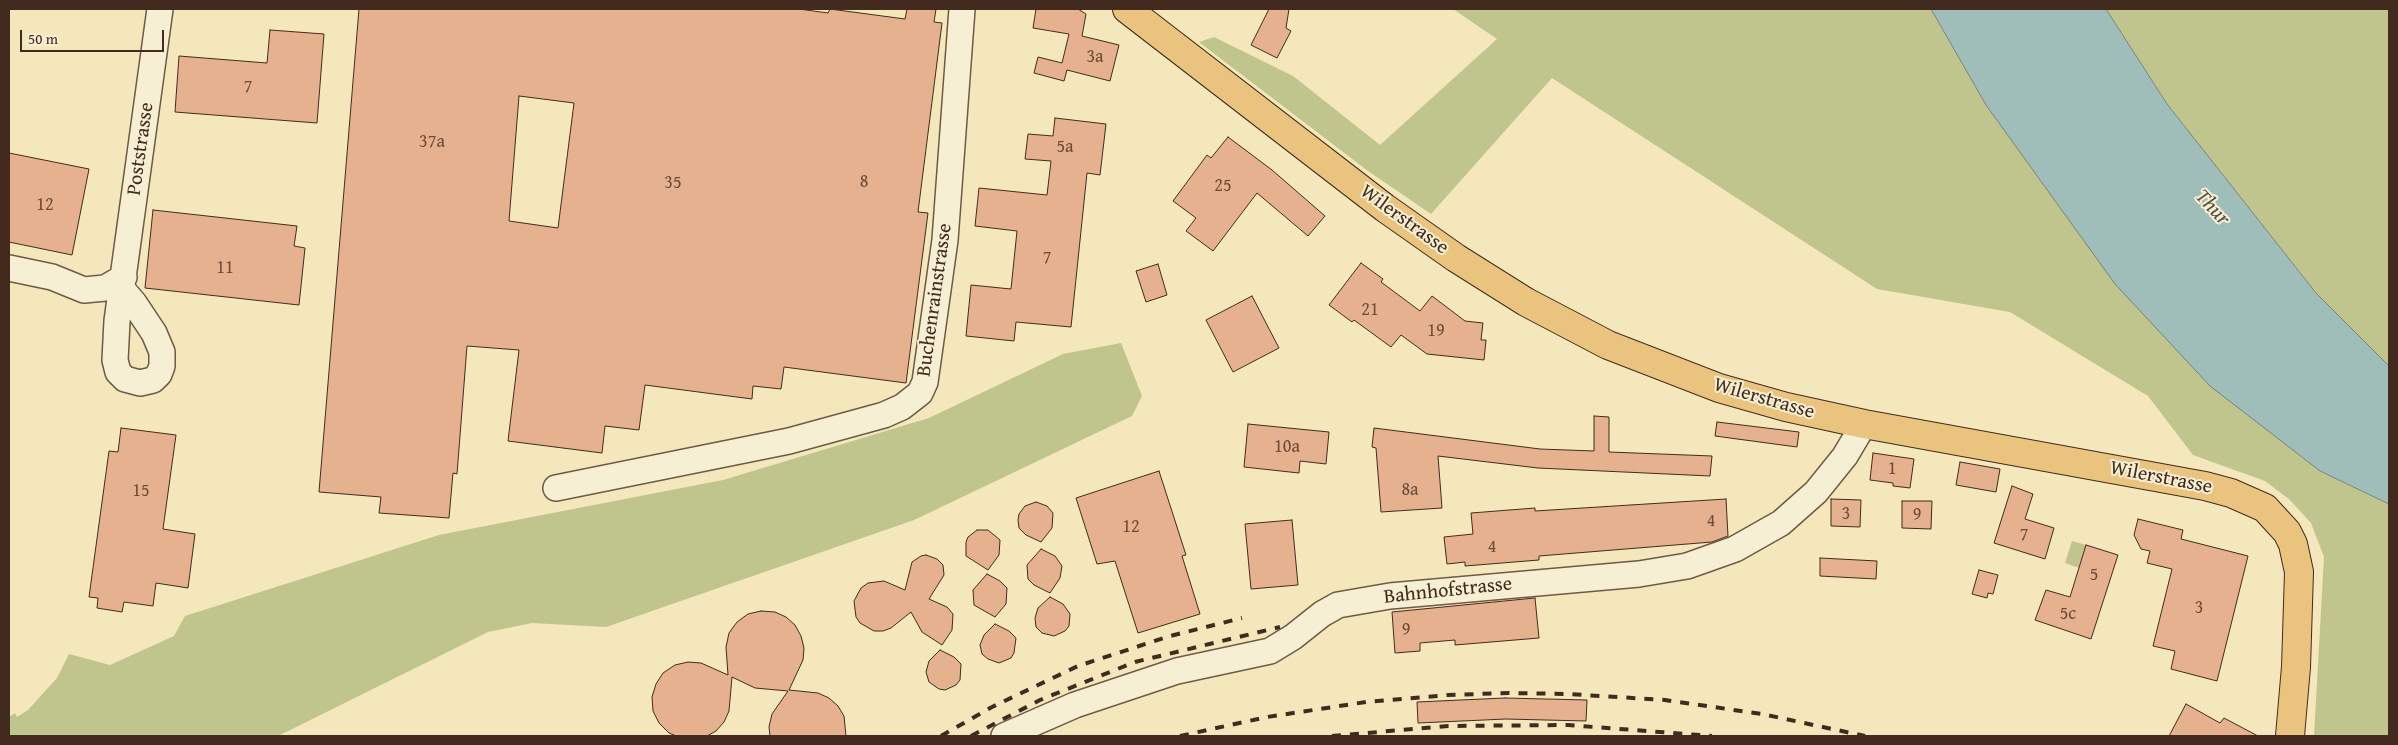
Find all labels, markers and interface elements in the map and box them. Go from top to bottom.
scale bar [22,20,166,52]
text: 50 m [28,28,58,49]
house number: 3a [1086,46,1104,68]
house number: 7 [244,76,252,98]
street label: Poststrasse [123,101,159,197]
house number: 37a [419,131,445,153]
house number: 5a [1056,136,1074,158]
house number: 8 [860,171,868,193]
house number: 35 [664,172,682,194]
house number: 25 [1214,175,1232,197]
street label: Wilerstrasse [1355,180,1453,260]
water label: Thur [2189,185,2235,231]
house number: 12 [36,194,54,216]
street label: Buchenrainstrasse [912,222,958,378]
house number: 7 [1043,247,1051,269]
house number: 11 [216,257,234,279]
house number: 21 [1361,299,1379,321]
house number: 19 [1427,320,1445,342]
street label: Wilerstrasse [1711,373,1817,425]
house number: 10a [1274,436,1300,458]
street label: Wilerstrasse [2108,456,2214,500]
house number: 1 [1888,458,1896,480]
house number: 8a [1401,479,1419,501]
house number: 15 [132,480,150,502]
house number: 3 [1842,503,1850,525]
house number: 9 [1913,504,1921,526]
house number: 4 [1707,510,1715,532]
house number: 12 [1122,516,1140,538]
house number: 7 [2020,524,2028,546]
house number: 4 [1488,536,1496,558]
house number: 5 [2090,564,2098,586]
street label: Bahnhofstrasse [1383,572,1513,610]
house number: 3 [2195,597,2203,619]
house number: 5c [2060,603,2076,625]
house number: 9 [1402,619,1410,641]

